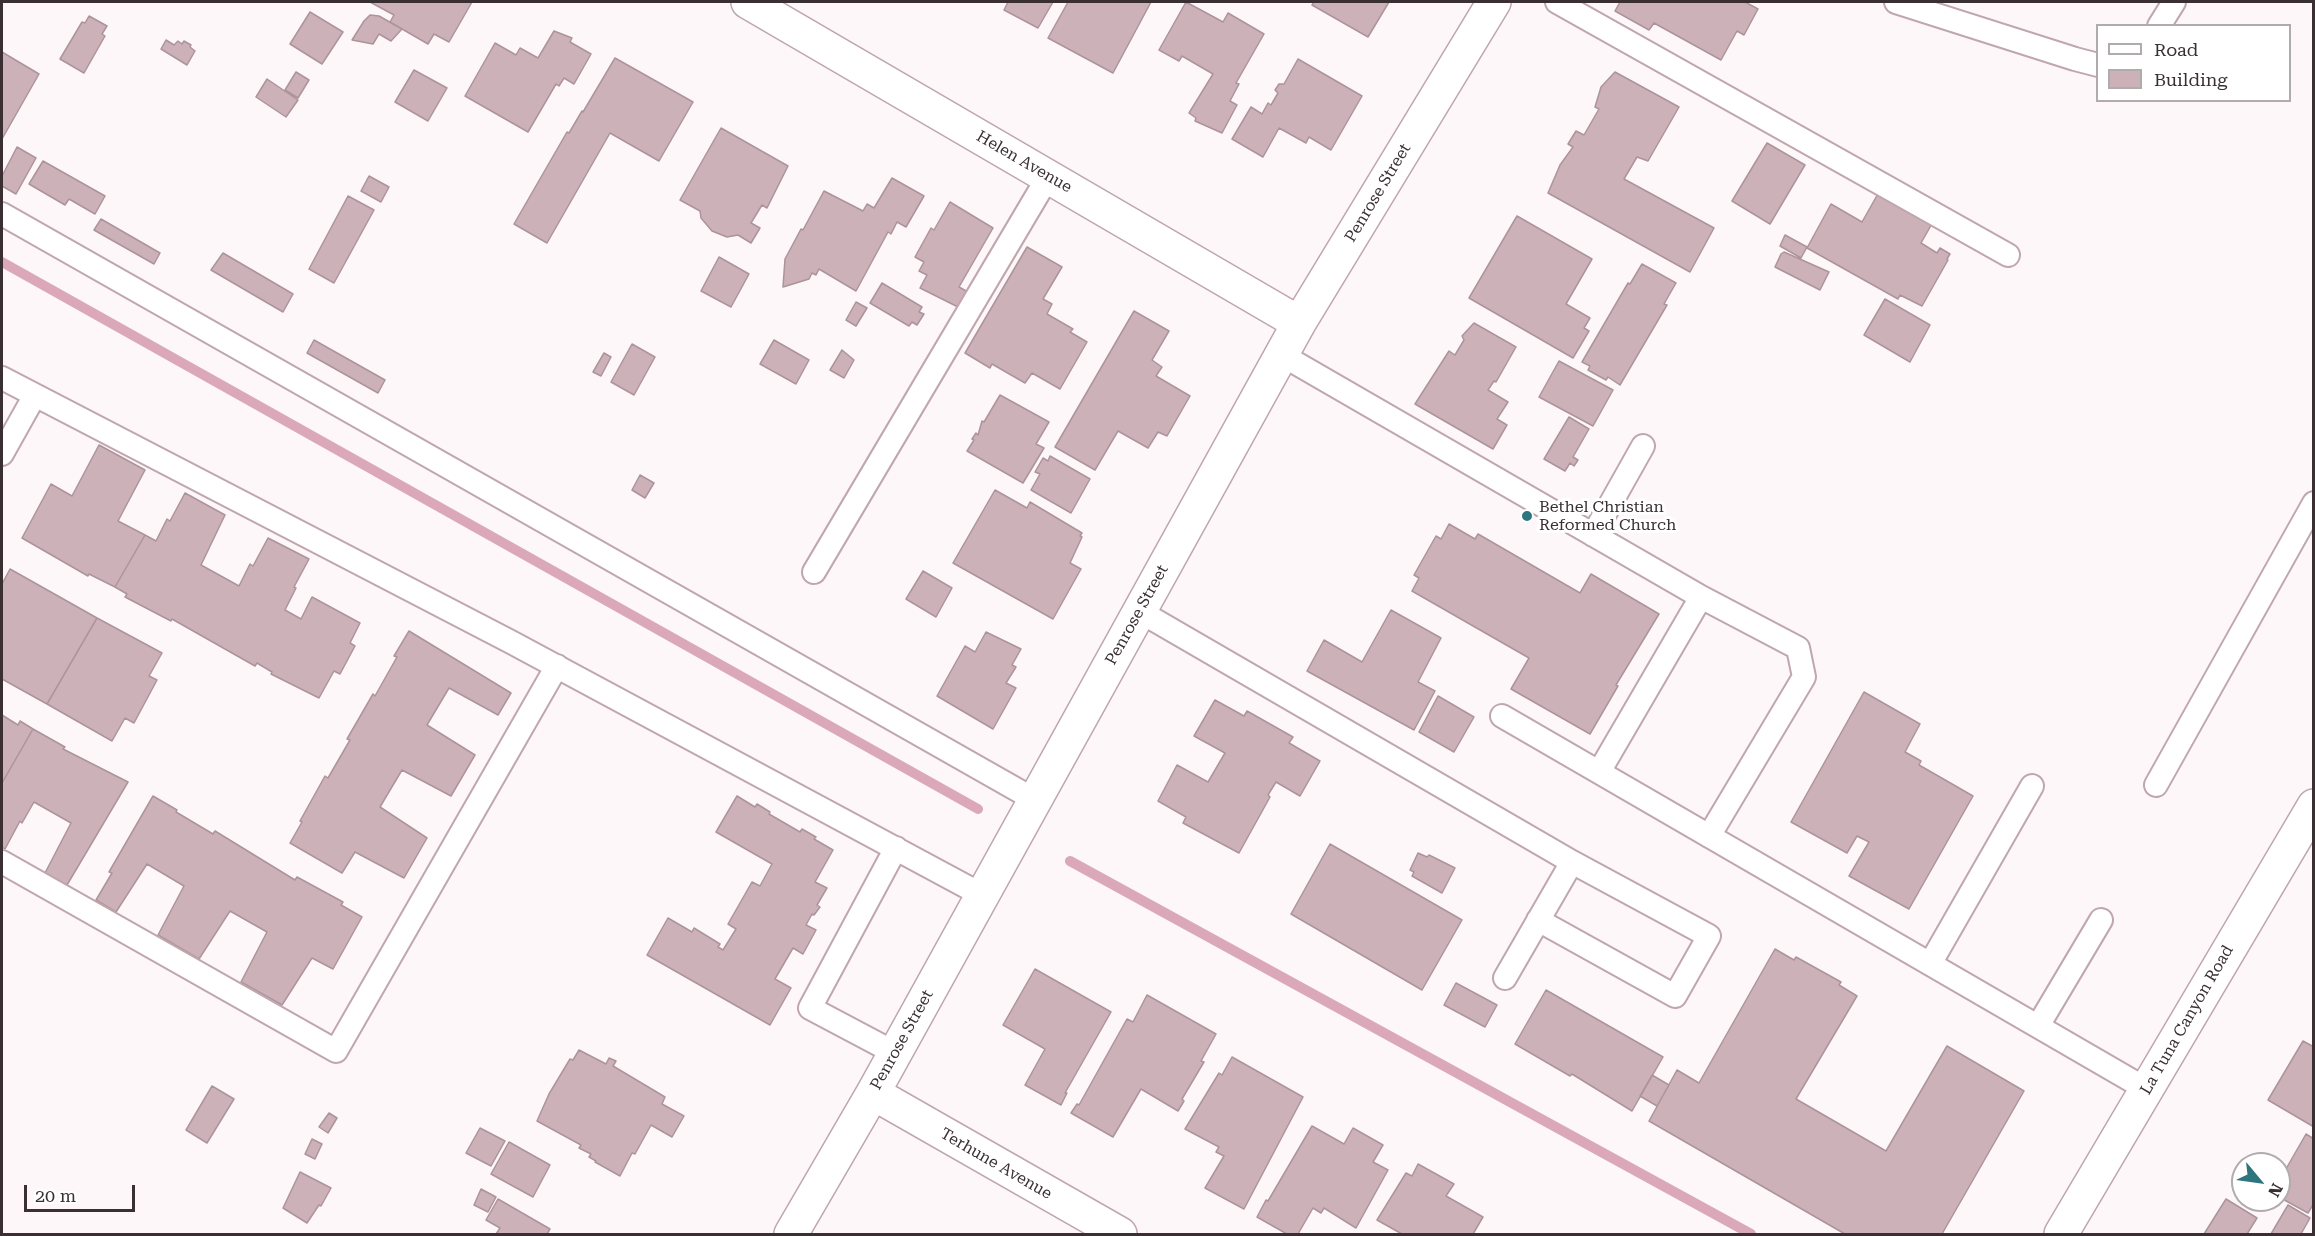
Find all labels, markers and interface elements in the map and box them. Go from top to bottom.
legend [2096,24,2291,102]
text: Road [2154,39,2198,60]
text: Building [2154,69,2228,90]
street label: Helen Avenue [973,127,1075,197]
street label: Penrose Street [1341,140,1415,246]
place label: Bethel Christian Reformed Church [1539,497,1676,535]
marker: Bethel Christian Reformed Church [1520,509,1534,523]
street label: Penrose Street [1102,562,1172,668]
street label: La Tuna Canyon Road [2136,942,2238,1098]
street label: Penrose Street [867,987,937,1093]
street label: Terhune Avenue [937,1124,1055,1204]
north arrow [2231,1152,2291,1212]
scale bar [27,1173,138,1211]
text: N [2264,1180,2287,1200]
text: 20 m [35,1185,76,1206]

